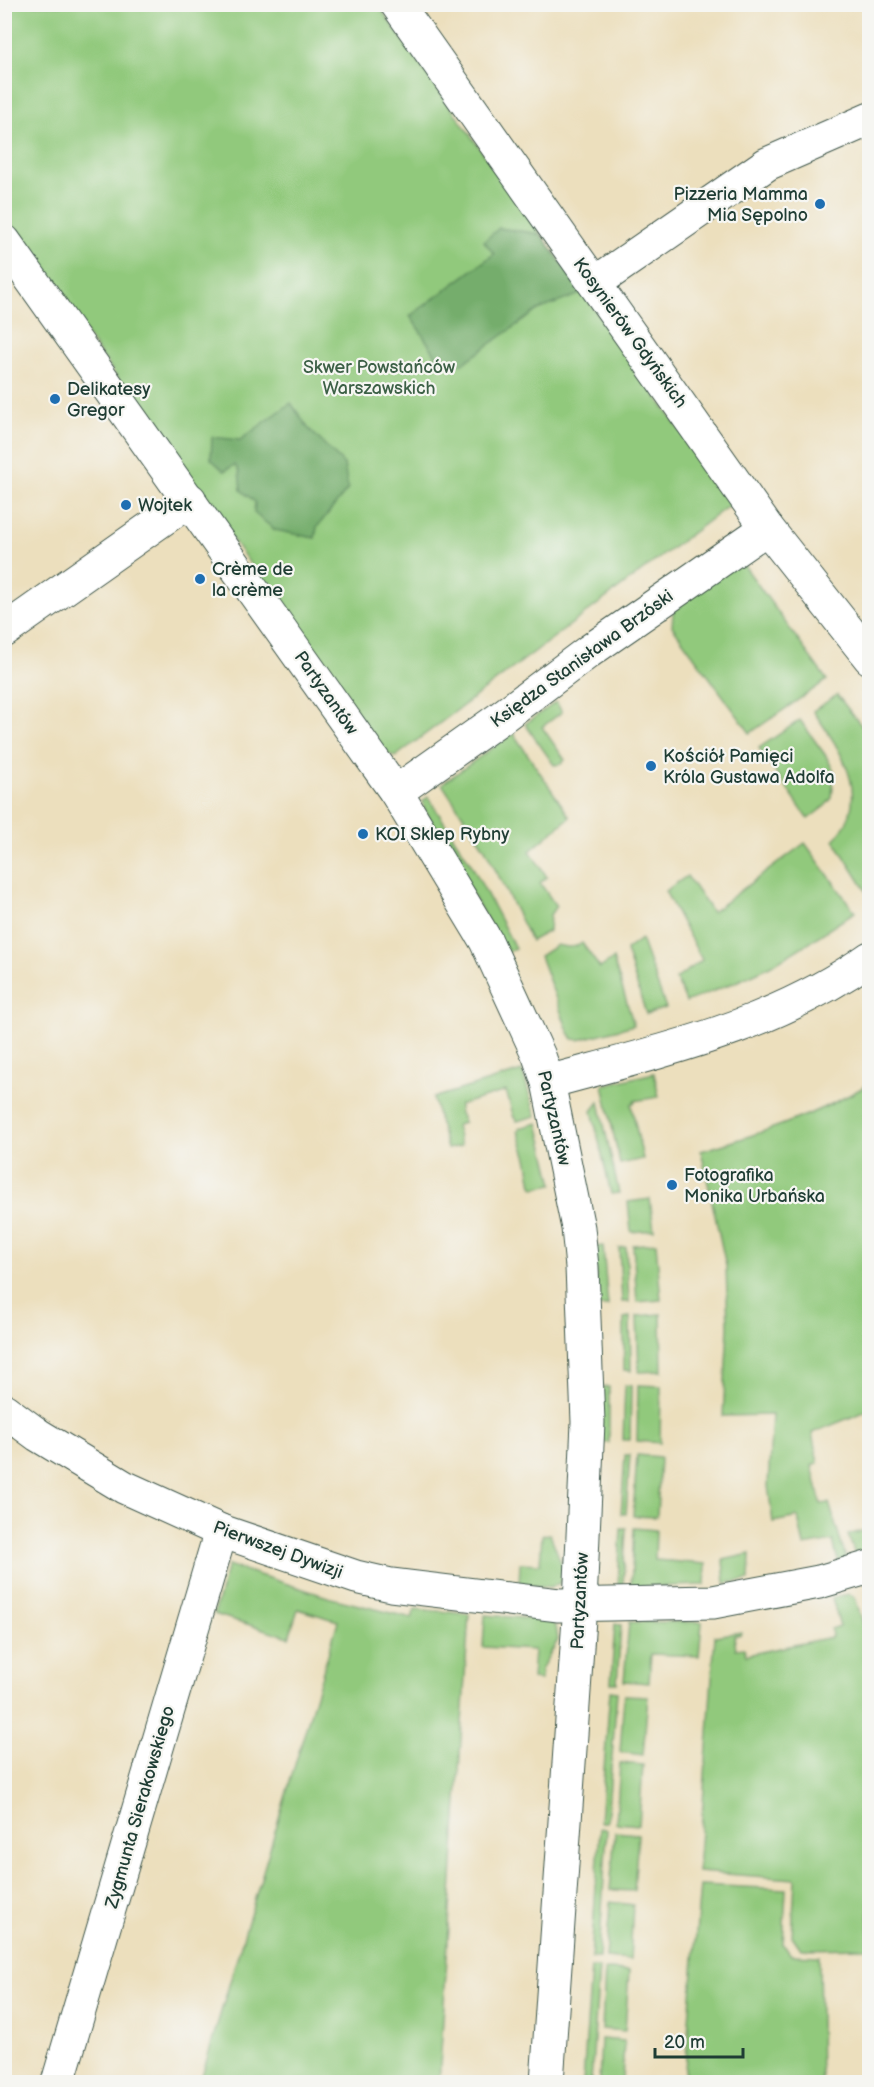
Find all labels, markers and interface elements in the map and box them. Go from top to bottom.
place label: Pizzeria Mamma Mia Sępolno [673,184,808,226]
marker: Pizzeria Mamma Mia Sępolno [813,197,827,211]
street label: Kosynierów Gdyńskich [569,254,691,412]
park label: Skwer Powstańców Warszawskich [303,357,455,399]
place label: Delikatesy Gregor [67,379,151,421]
marker: Delikatesy Gregor [48,392,62,406]
place label: Wojtek [138,495,192,516]
marker: Wojtek [119,498,133,512]
place label: Crème de la crème [212,559,294,601]
marker: Crème de la crème [193,572,207,586]
street label: Księdza Stanisława Brzóski [487,586,677,732]
street label: Partyzantów [290,647,362,739]
place label: Kościół Pamięci Króla Gustawa Adolfa [663,746,835,788]
marker: Kościół Pamięci Króla Gustawa Adolfa [644,759,658,773]
place label: KOI Sklep Rybny [375,824,510,845]
marker: KOI Sklep Rybny [356,827,370,841]
street label: Partyzantów [533,1068,575,1168]
place label: Fotografika Monika Urbańska [684,1165,825,1207]
marker: Fotografika Monika Urbańska [665,1178,679,1192]
street label: Pierwszej Dywizji [210,1517,346,1583]
street label: Partyzantów [567,1552,593,1650]
street label: Zygmunta Sierakowskiego [101,1703,179,1912]
scale bar [655,2021,744,2059]
text: 20 m [664,2032,705,2053]

